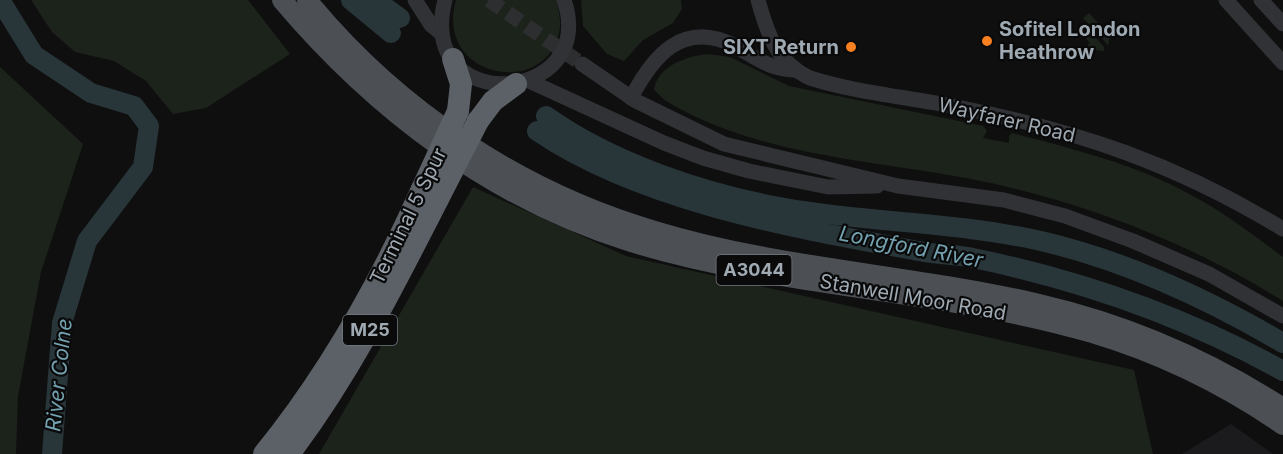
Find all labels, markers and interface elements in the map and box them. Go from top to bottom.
place label: Sofitel London Heathrow [999,17,1140,64]
marker: Sofitel London Heathrow [980,34,994,48]
place label: SIXT Return [723,35,839,59]
marker: SIXT Return [844,40,858,54]
street label: Wayfarer Road [936,93,1078,147]
street label: Terminal 5 Spur [365,143,452,288]
water label: Longford River [837,220,986,273]
road number: A3044 [716,255,792,285]
street label: Stanwell Moor Road [818,269,1008,325]
road number: M25 [343,315,397,345]
water label: River Colne [40,317,77,433]

